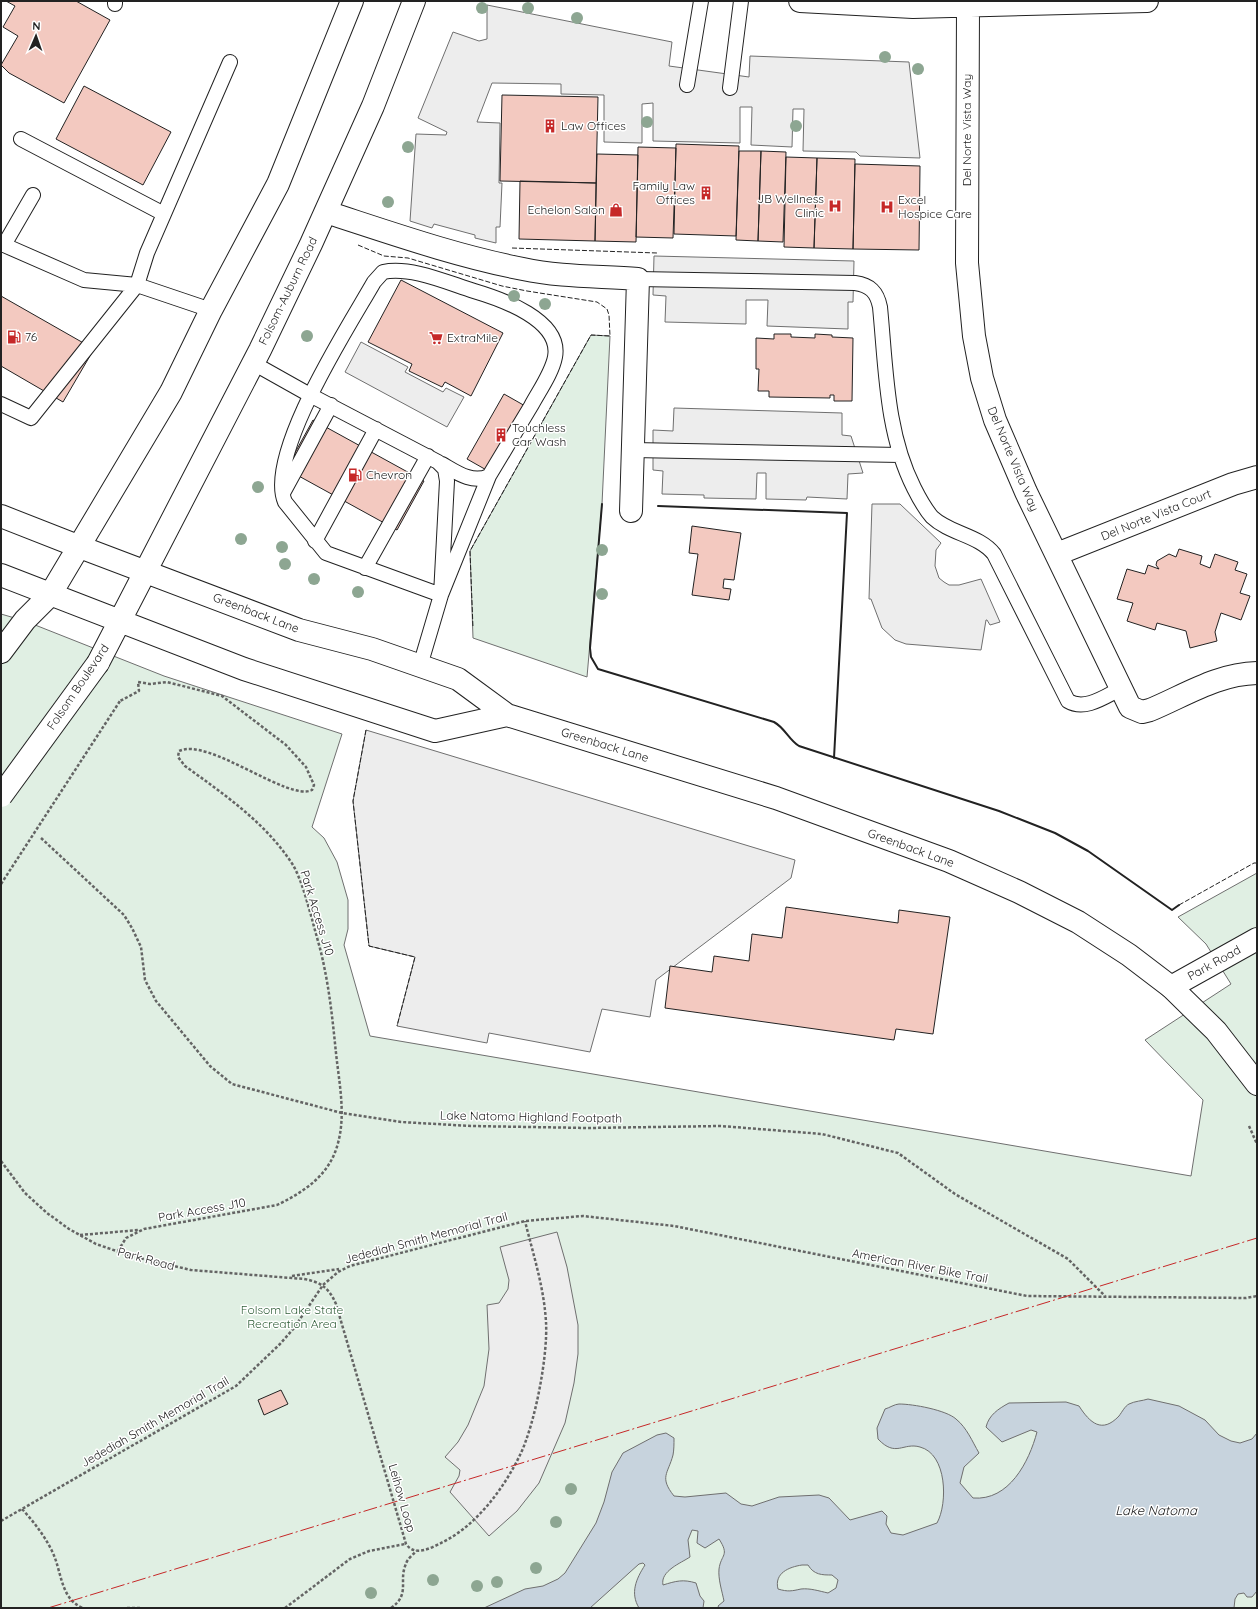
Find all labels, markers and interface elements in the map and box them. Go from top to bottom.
north arrow [16,16,56,56]
text: N [32,19,41,33]
street label: Del Norte Vista Way [959,74,974,186]
building icon: Law Offices [542,118,558,134]
place label: Law Offices [561,118,626,133]
place label: Family Law Offices [632,178,695,207]
building icon: Family Law Offices [698,185,714,201]
place label: JB Wellness Clinic [757,191,824,220]
place label: Excel Hospice Care [898,192,972,221]
hospital icon: JB Wellness Clinic [827,198,843,214]
hospital icon: Excel Hospice Care [879,199,895,215]
place label: Echelon Salon [527,202,605,217]
shop icon: Echelon Salon [608,202,624,218]
street label: Folsom-Auburn Road [255,234,320,347]
fuel station icon: 76 [6,329,22,345]
place label: 76 [25,329,38,344]
supermarket icon: ExtraMile [428,330,444,346]
place label: ExtraMile [447,330,498,345]
street label: Del Norte Vista Way [985,404,1042,514]
place label: Touchless Car Wash [512,420,566,449]
building icon: Touchless Car Wash [493,427,509,443]
fuel station icon: Chevron [347,467,363,483]
place label: Chevron [366,467,412,482]
street label: Del Norte Vista Court [1098,486,1213,544]
street label: Greenback Lane [211,589,302,636]
street label: Folsom Boulevard [43,641,112,732]
street label: Greenback Lane [559,724,651,765]
street label: Greenback Lane [866,825,957,870]
street label: Park Access J10 [297,868,338,957]
street label: Park Road [1185,942,1243,983]
street label: Lake Natoma Highland Footpath [440,1107,622,1126]
street label: Park Access J10 [157,1194,247,1225]
street label: Jedediah Smith Memorial Trail [343,1208,509,1267]
street label: Park Road [116,1244,176,1273]
street label: American River Bike Trail [851,1245,989,1286]
park label: Folsom Lake State Recreation Area [241,1302,343,1331]
street label: Jedediah Smith Memorial Trail [78,1373,231,1470]
street label: Leihow Loop [386,1462,419,1534]
water label: Lake Natoma [1115,1502,1198,1518]

